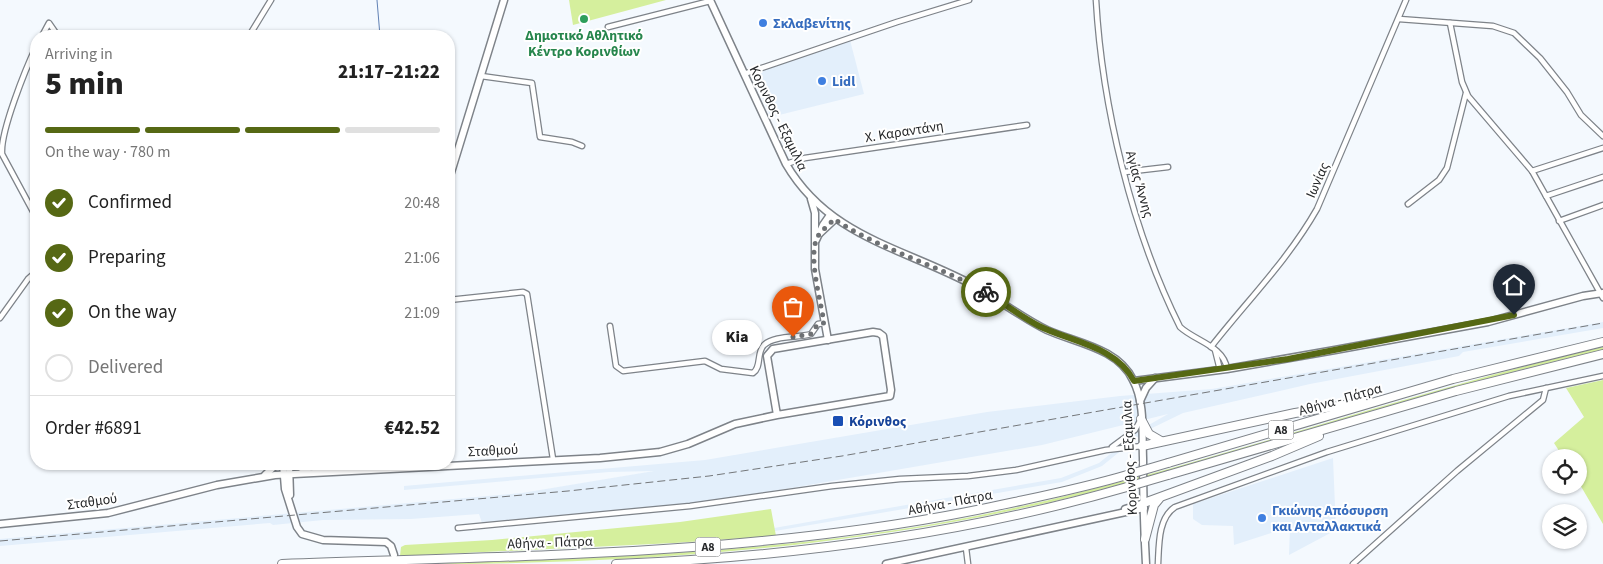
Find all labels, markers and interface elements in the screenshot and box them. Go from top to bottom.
marker: Δημοτικό Αθλητικό Κέντρο Κορινθίων [578,13,590,25]
place label: Σκλαβενίτης [773,14,851,34]
marker: Σκλαβενίτης [757,17,769,29]
place label: Δημοτικό Αθλητικό Κέντρο Κορινθίων [525,26,643,62]
text: Arriving in [45,43,113,65]
text: 21:17–21:22 [338,59,440,86]
text: 5 min [45,61,124,107]
street label: Κορινθος - Εξαμιλια [744,62,812,175]
place label: Lidl [832,72,855,92]
marker: Lidl [816,75,828,87]
street label: Χ. Καραντάνη [863,116,945,148]
text: On the way · 780 m [45,141,170,163]
street label: Αγίας Άννης [1120,148,1158,220]
street label: Ιωνίας [1301,159,1335,202]
icon: check [45,189,73,217]
text: Confirmed [88,189,172,216]
text: 20:48 [404,192,440,214]
icon: check [45,244,73,272]
text: Preparing [88,244,166,271]
text: 21:06 [404,247,440,269]
pin [1493,264,1535,315]
courier [961,267,1011,317]
icon: home [1500,271,1528,299]
icon: bike [972,278,1000,306]
pin [772,286,814,337]
icon: bag [779,293,807,321]
icon: check [45,299,73,327]
text: On the way [88,299,177,326]
text: 21:09 [404,302,440,324]
callout: Kia [713,320,763,354]
text: Kia [726,326,748,348]
text: Delivered [88,354,163,381]
street label: Αθήνα - Πάτρα [1296,379,1384,421]
street label: Κορινθος - Εξαμιλια [1117,400,1143,516]
place label: Κόρινθος [849,412,907,432]
marker: Κόρινθος [831,414,845,428]
text: Order #6891 [45,415,142,442]
text: €42.52 [384,415,440,442]
road number: Α8 [1268,420,1294,440]
street label: Σταθμού [467,440,519,462]
map controls [1542,449,1587,549]
button: locate [1542,449,1587,494]
street label: Αθήνα - Πάτρα [906,485,994,521]
street label: Σταθμού [66,489,119,515]
place label: Γκιώνης Απόσυρση και Ανταλλακτικά [1272,501,1388,537]
button: layers [1542,504,1587,549]
marker: Γκιώνης Απόσυρση και Ανταλλακτικά [1256,512,1268,524]
street label: Αθήνα - Πάτρα [507,532,593,554]
road number: Α8 [696,538,720,556]

